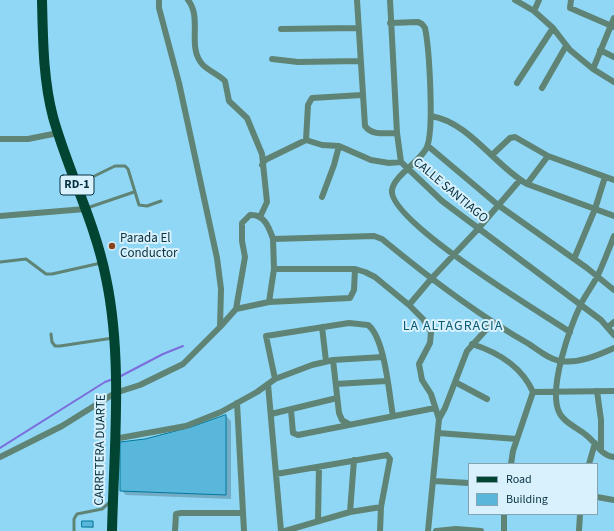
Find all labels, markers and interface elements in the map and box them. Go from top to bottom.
street label: CALLE SANTIAGO [409,155,491,227]
road number: RD-1 [60,175,94,195]
place label: Parada El Conductor [120,231,177,262]
marker: Parada El Conductor [107,241,117,251]
district label: LA ALTAGRACIA [403,319,503,335]
street label: CARRETERA DUARTE [92,394,110,506]
legend [468,463,598,515]
text: Road [506,471,532,488]
text: Building [506,491,548,508]

